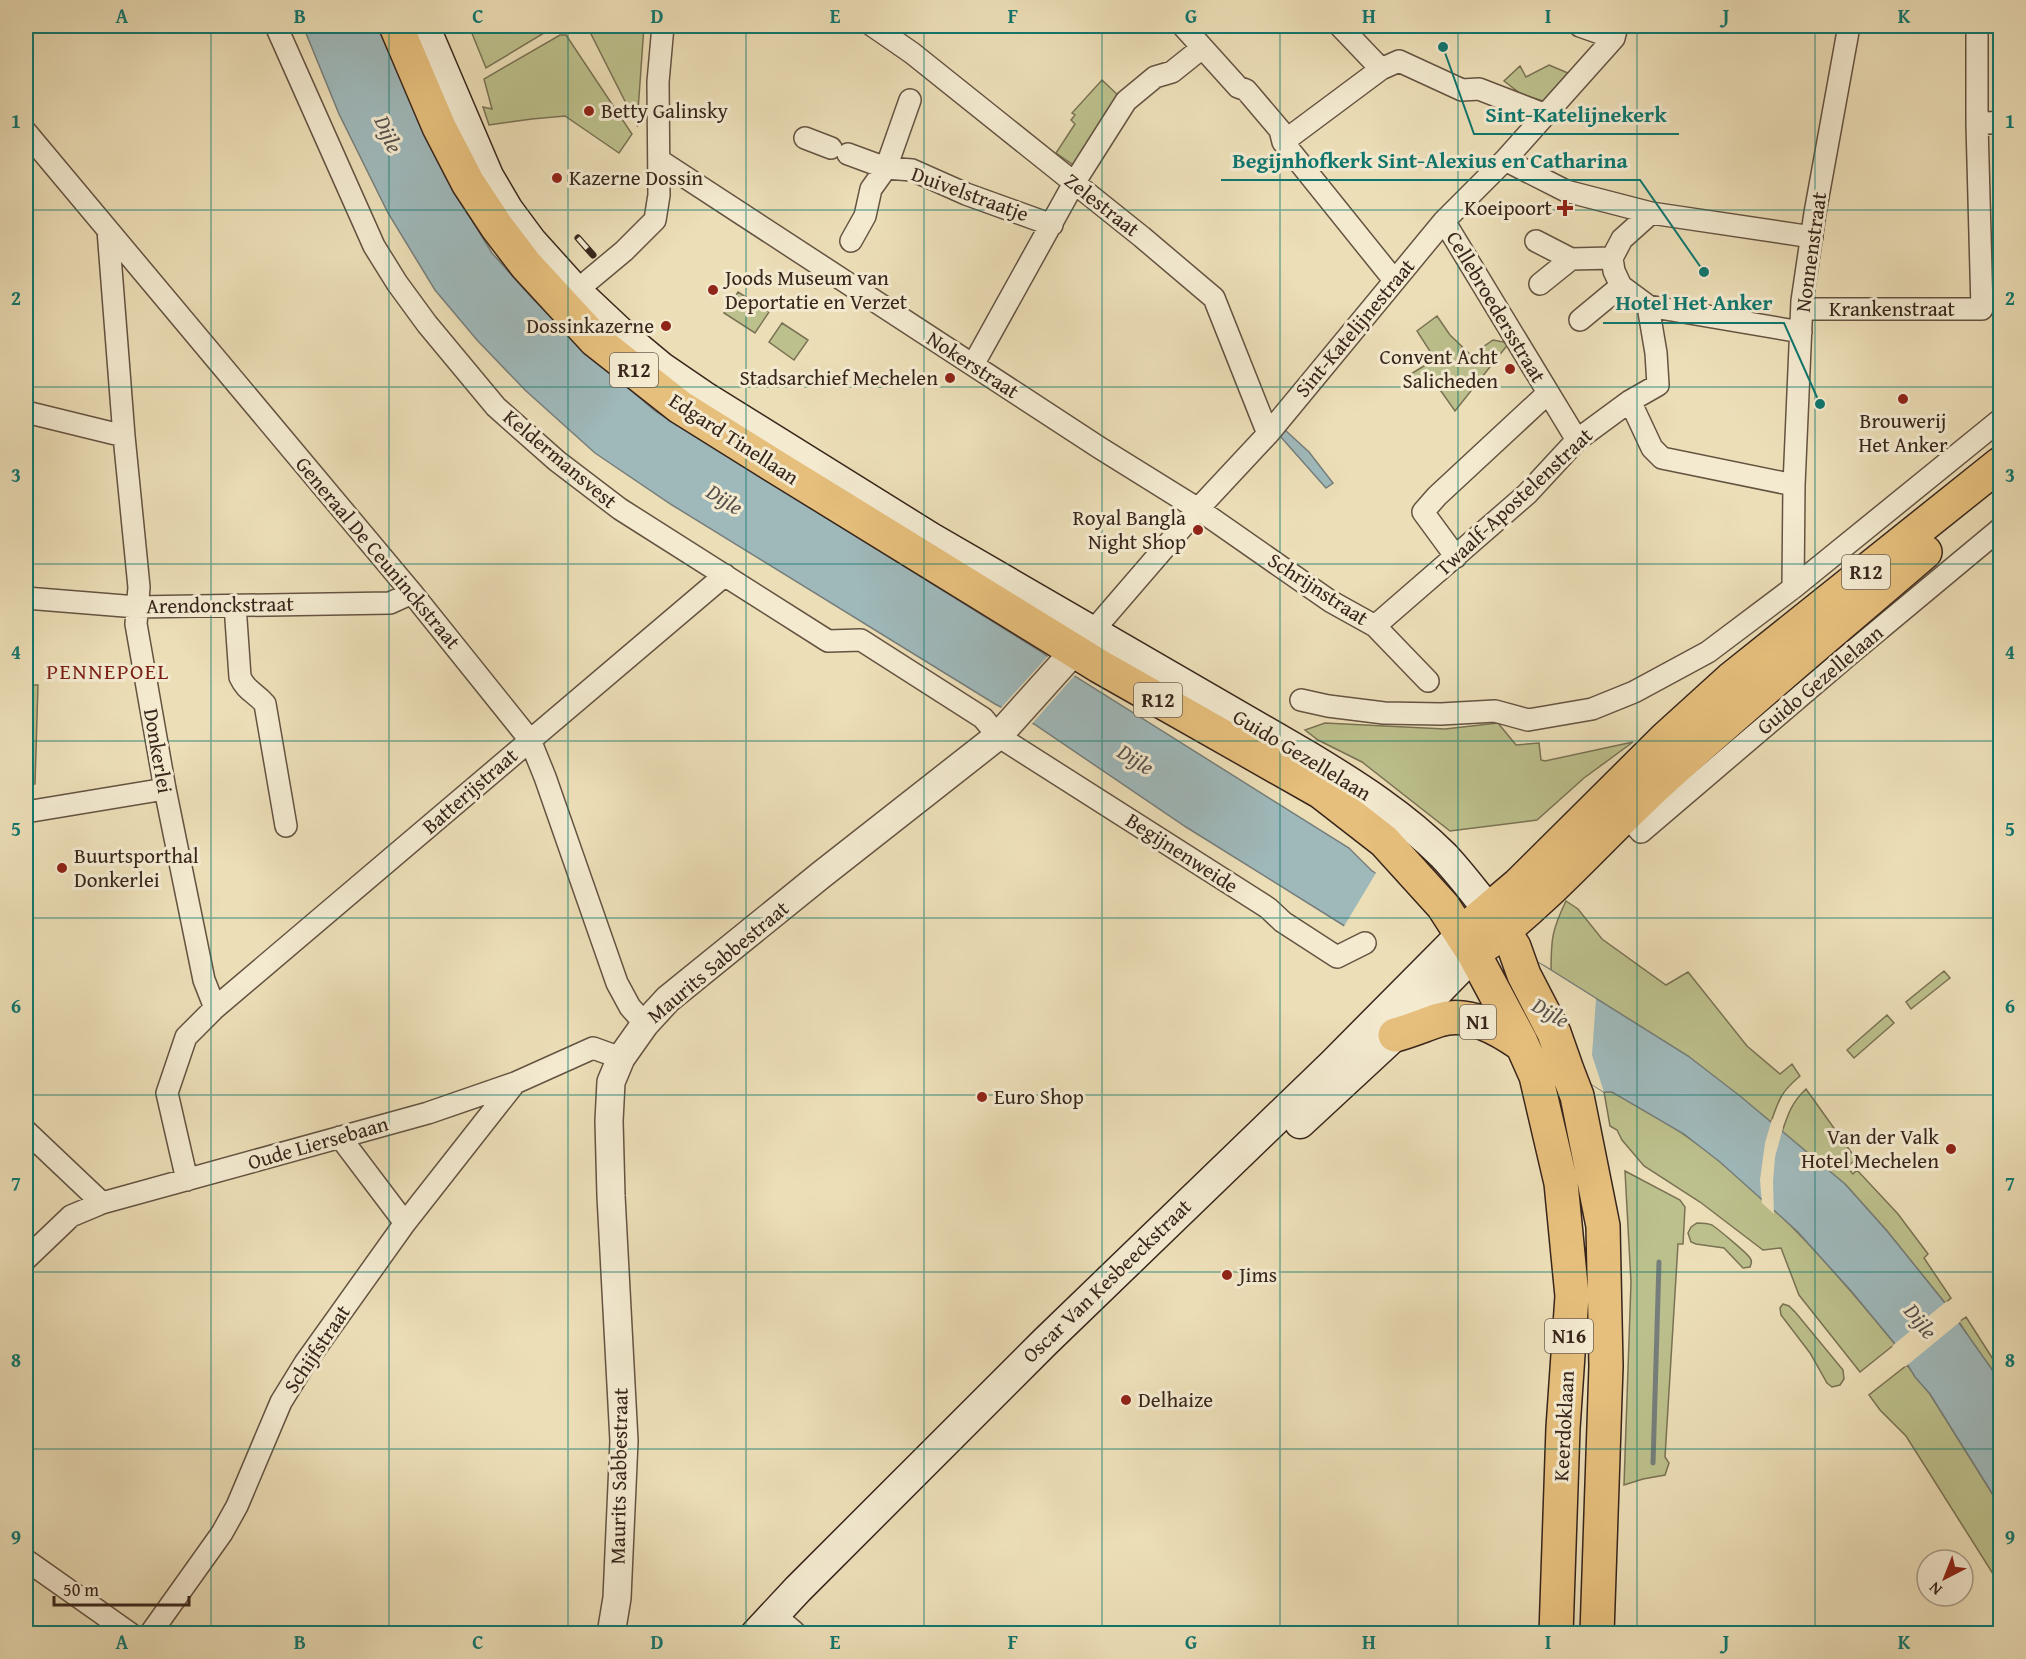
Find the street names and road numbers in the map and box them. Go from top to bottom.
street label: Duivelstraatje [907,158,1033,229]
street label: Zelestraat [1058,165,1147,244]
street label: Nonnenstraat [1787,189,1834,314]
street label: Cellebroedersstraat [1439,225,1554,389]
street label: Sint-Katelijnestraat [1287,251,1422,404]
street label: Krankenstraat [1829,293,1956,324]
street label: Nokerstraat [921,323,1026,406]
road number: R12 [610,353,658,387]
street label: Edgard Tinellaan [663,385,805,492]
street label: Keldermansvest [496,402,625,516]
street label: Twaalf-Apostelenstraat [1428,420,1600,583]
street label: Generaal De Ceuninckstraat [288,450,469,656]
street label: Schrijnstraat [1262,544,1375,633]
road number: R12 [1842,555,1890,589]
street label: Arendonckstraat [146,588,295,621]
street label: Guido Gezellelaan [1750,617,1890,742]
road number: R12 [1134,683,1182,717]
street label: Guido Gezellelaan [1227,701,1378,808]
street label: Donkerlei [136,706,181,796]
street label: Batterijstraat [415,740,525,841]
street label: Begijnenweide [1120,805,1245,901]
street label: Maurits Sabbestraat [640,893,796,1030]
road number: N1 [1460,1005,1496,1039]
street label: Oude Liersebaan [244,1108,392,1177]
street label: Oscar Van Kesbeeckstraat [1015,1191,1199,1370]
street label: Schijfstraat [276,1298,358,1399]
road number: N16 [1545,1319,1593,1353]
street label: Keerdoklaan [1545,1370,1582,1482]
street label: Maurits Sabbestraat [601,1387,636,1565]

